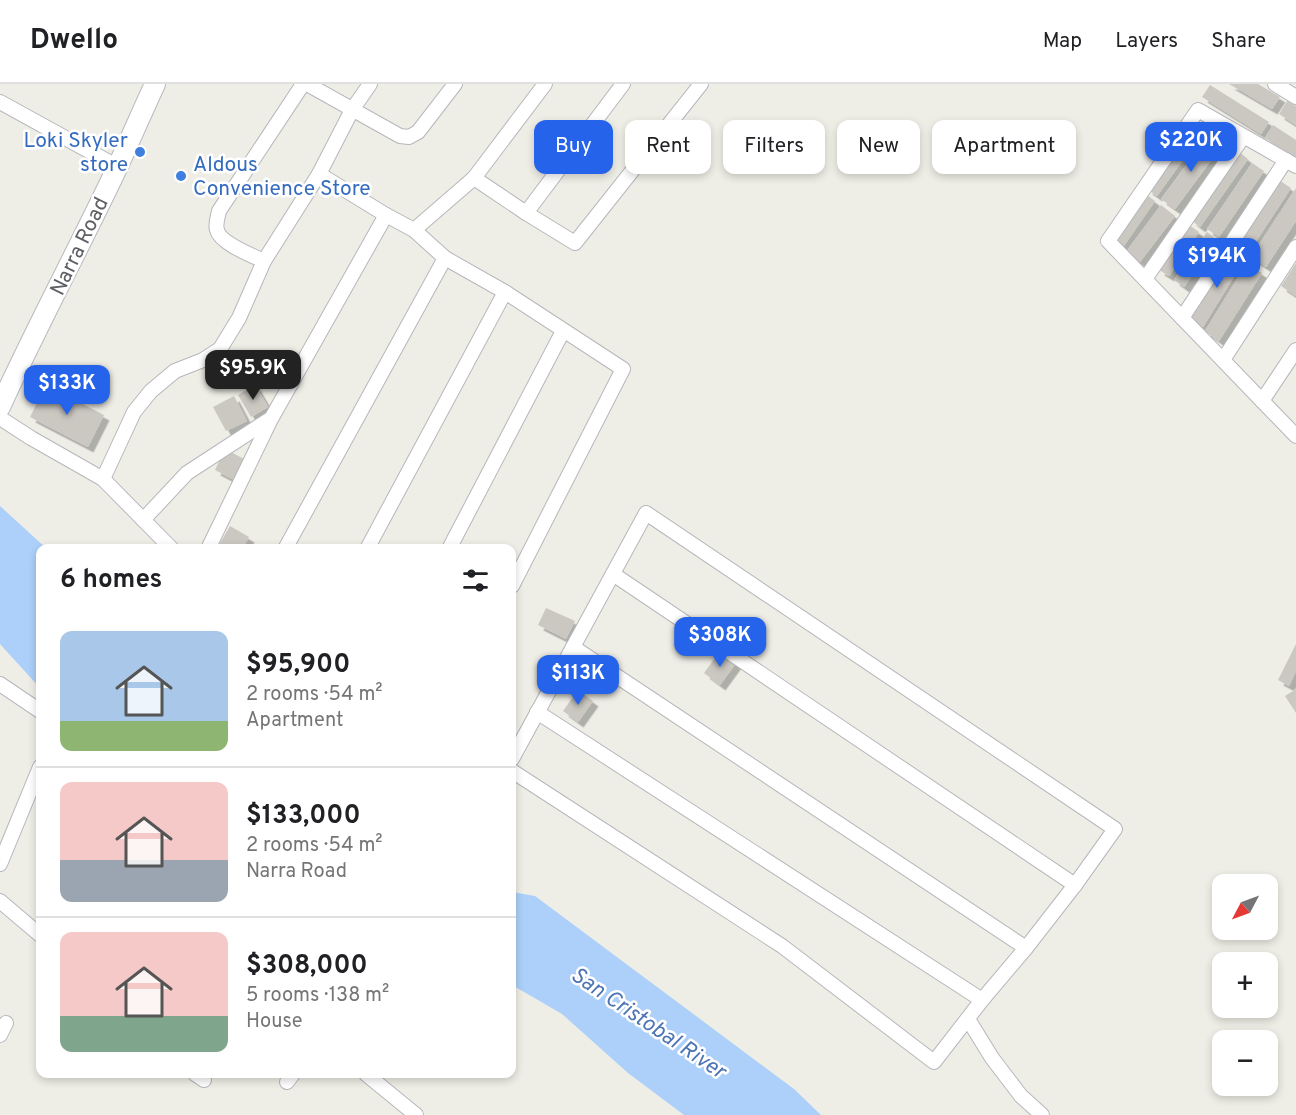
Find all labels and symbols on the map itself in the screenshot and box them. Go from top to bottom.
pin: $220K [1149,122,1233,173]
place label: Loki Skyler store [23,128,128,179]
marker: Loki Skyler store [133,145,147,159]
place label: Aldous Convenience Store [193,152,371,203]
marker: Aldous Convenience Store [174,169,188,183]
street label: Narra Road [45,193,116,300]
pin: $194K [1175,238,1259,289]
pin: $95.9K [204,350,302,401]
pin: $133K [25,365,109,416]
pin: $308K [678,617,762,668]
pin: $113K [536,655,620,706]
north arrow [1212,874,1278,940]
water label: San Cristobal River [565,962,732,1087]

